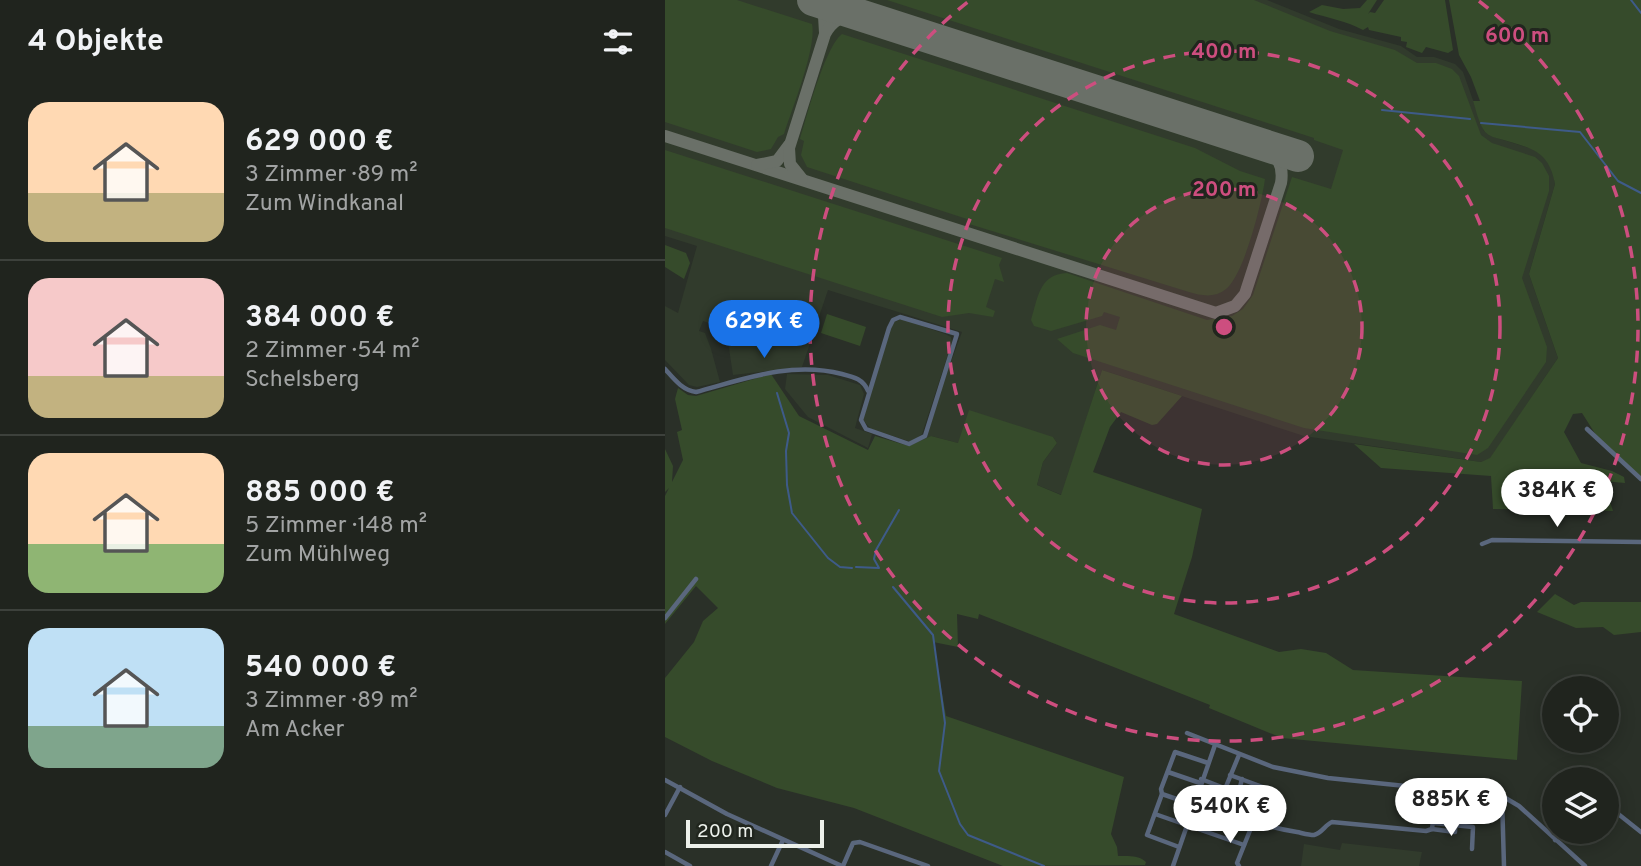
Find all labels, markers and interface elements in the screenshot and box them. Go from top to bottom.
icon: filters [599,23,637,61]
text: 600 m [1485,23,1549,50]
text: 4 Objekte [28,24,164,61]
text: 400 m [1192,39,1256,66]
text: 629 000 € [245,124,394,161]
icon: home [84,130,168,214]
text: 3 Zimmer · 89 m² [245,161,418,190]
text: 200 m [1192,177,1256,204]
text: Zum Windkanal [245,190,404,219]
text: 384 000 € [245,300,395,337]
pin: 629K € [707,300,821,360]
icon: home [84,306,168,390]
text: 629K € [725,308,803,337]
centre of rings [1212,315,1236,339]
text: 2 Zimmer · 54 m² [245,337,419,366]
text: Schelsberg [245,366,360,395]
pin: 384K € [1500,470,1614,529]
text: 885 000 € [245,475,395,512]
text: 384K € [1517,477,1597,506]
icon: home [84,481,168,565]
text: 5 Zimmer · 148 m² [245,512,427,541]
text: Zum Mühlweg [245,541,390,570]
text: 540 000 € [245,650,396,687]
icon: home [84,656,168,740]
map controls [1542,676,1619,844]
button: locate [1542,676,1619,753]
text: 3 Zimmer · 89 m² [245,687,418,716]
text: Am Acker [245,716,345,745]
button: layers [1542,767,1619,844]
pin: 885K € [1394,778,1508,838]
pin: 540K € [1173,786,1287,845]
text: 885K € [1411,786,1491,815]
text: 540K € [1189,793,1271,822]
scale bar [686,817,824,849]
text: 200 m [697,820,753,844]

